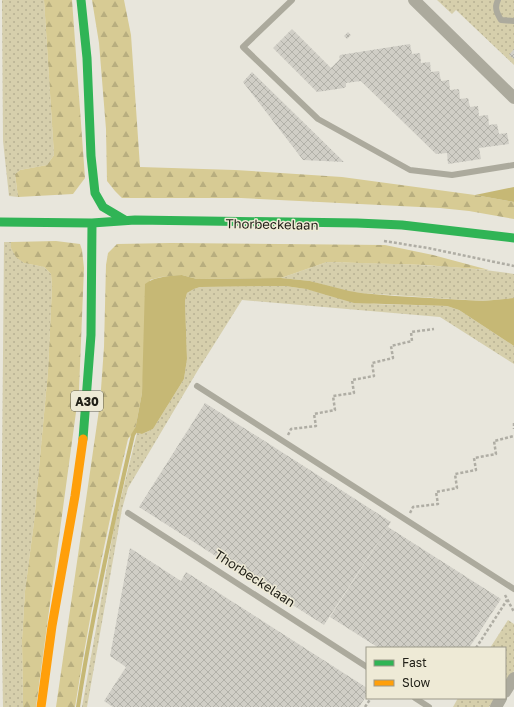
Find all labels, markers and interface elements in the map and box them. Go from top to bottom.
street label: Thorbeckelaan [225,215,319,233]
road number: A30 [71,391,103,411]
street label: Thorbeckelaan [212,546,298,610]
legend [366,647,506,699]
text: Fast [402,655,427,670]
text: Slow [402,675,430,690]

